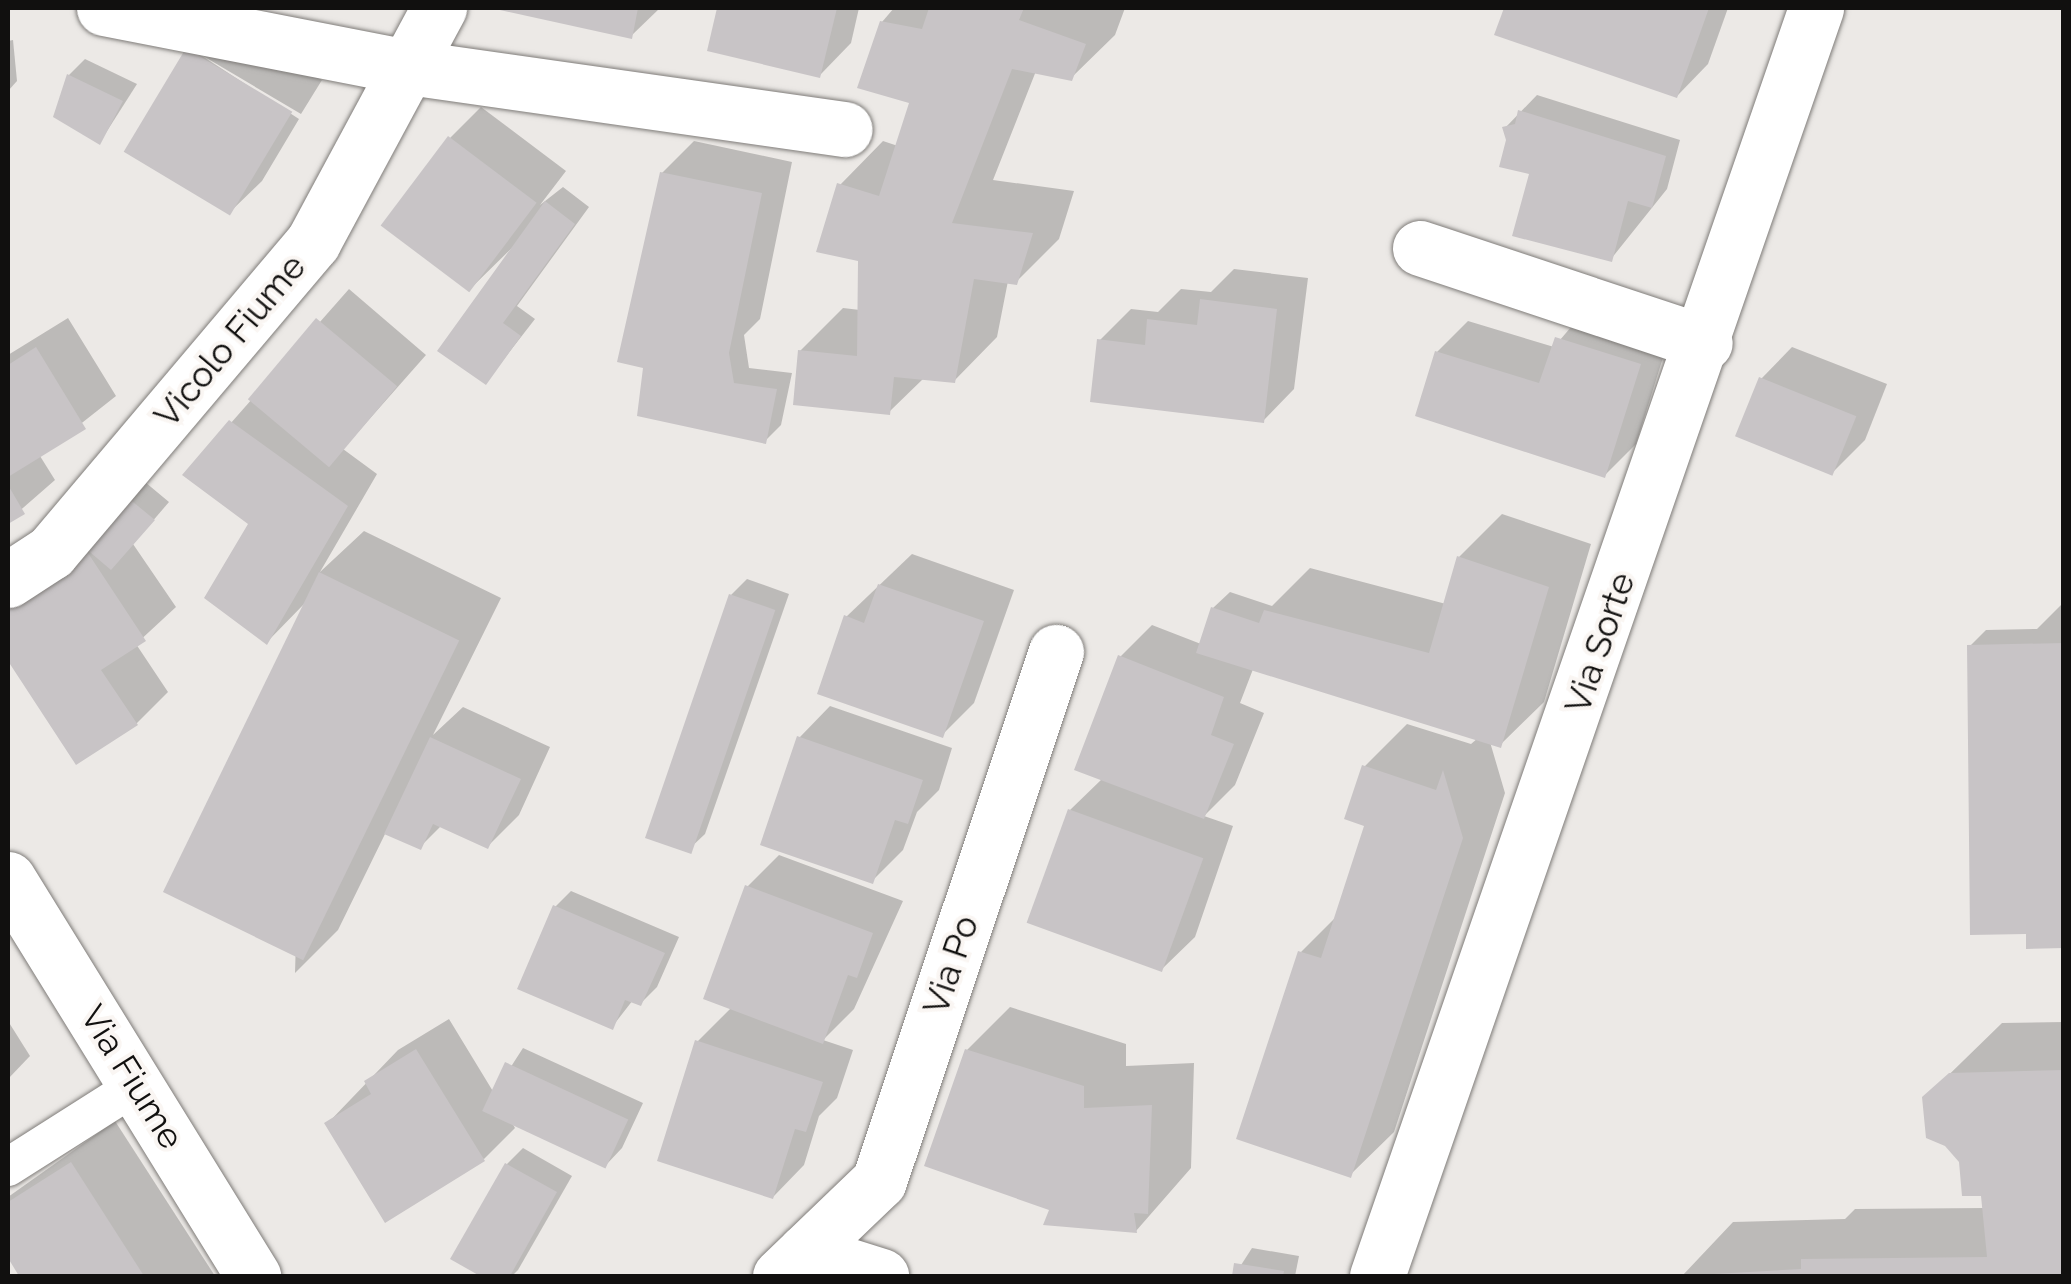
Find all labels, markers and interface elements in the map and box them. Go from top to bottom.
street label: Vicolo Fiume [146,246,314,436]
street label: Via Sorte [1556,567,1644,719]
street label: Via Po [915,910,987,1020]
street label: Via Fiume [71,998,193,1156]

